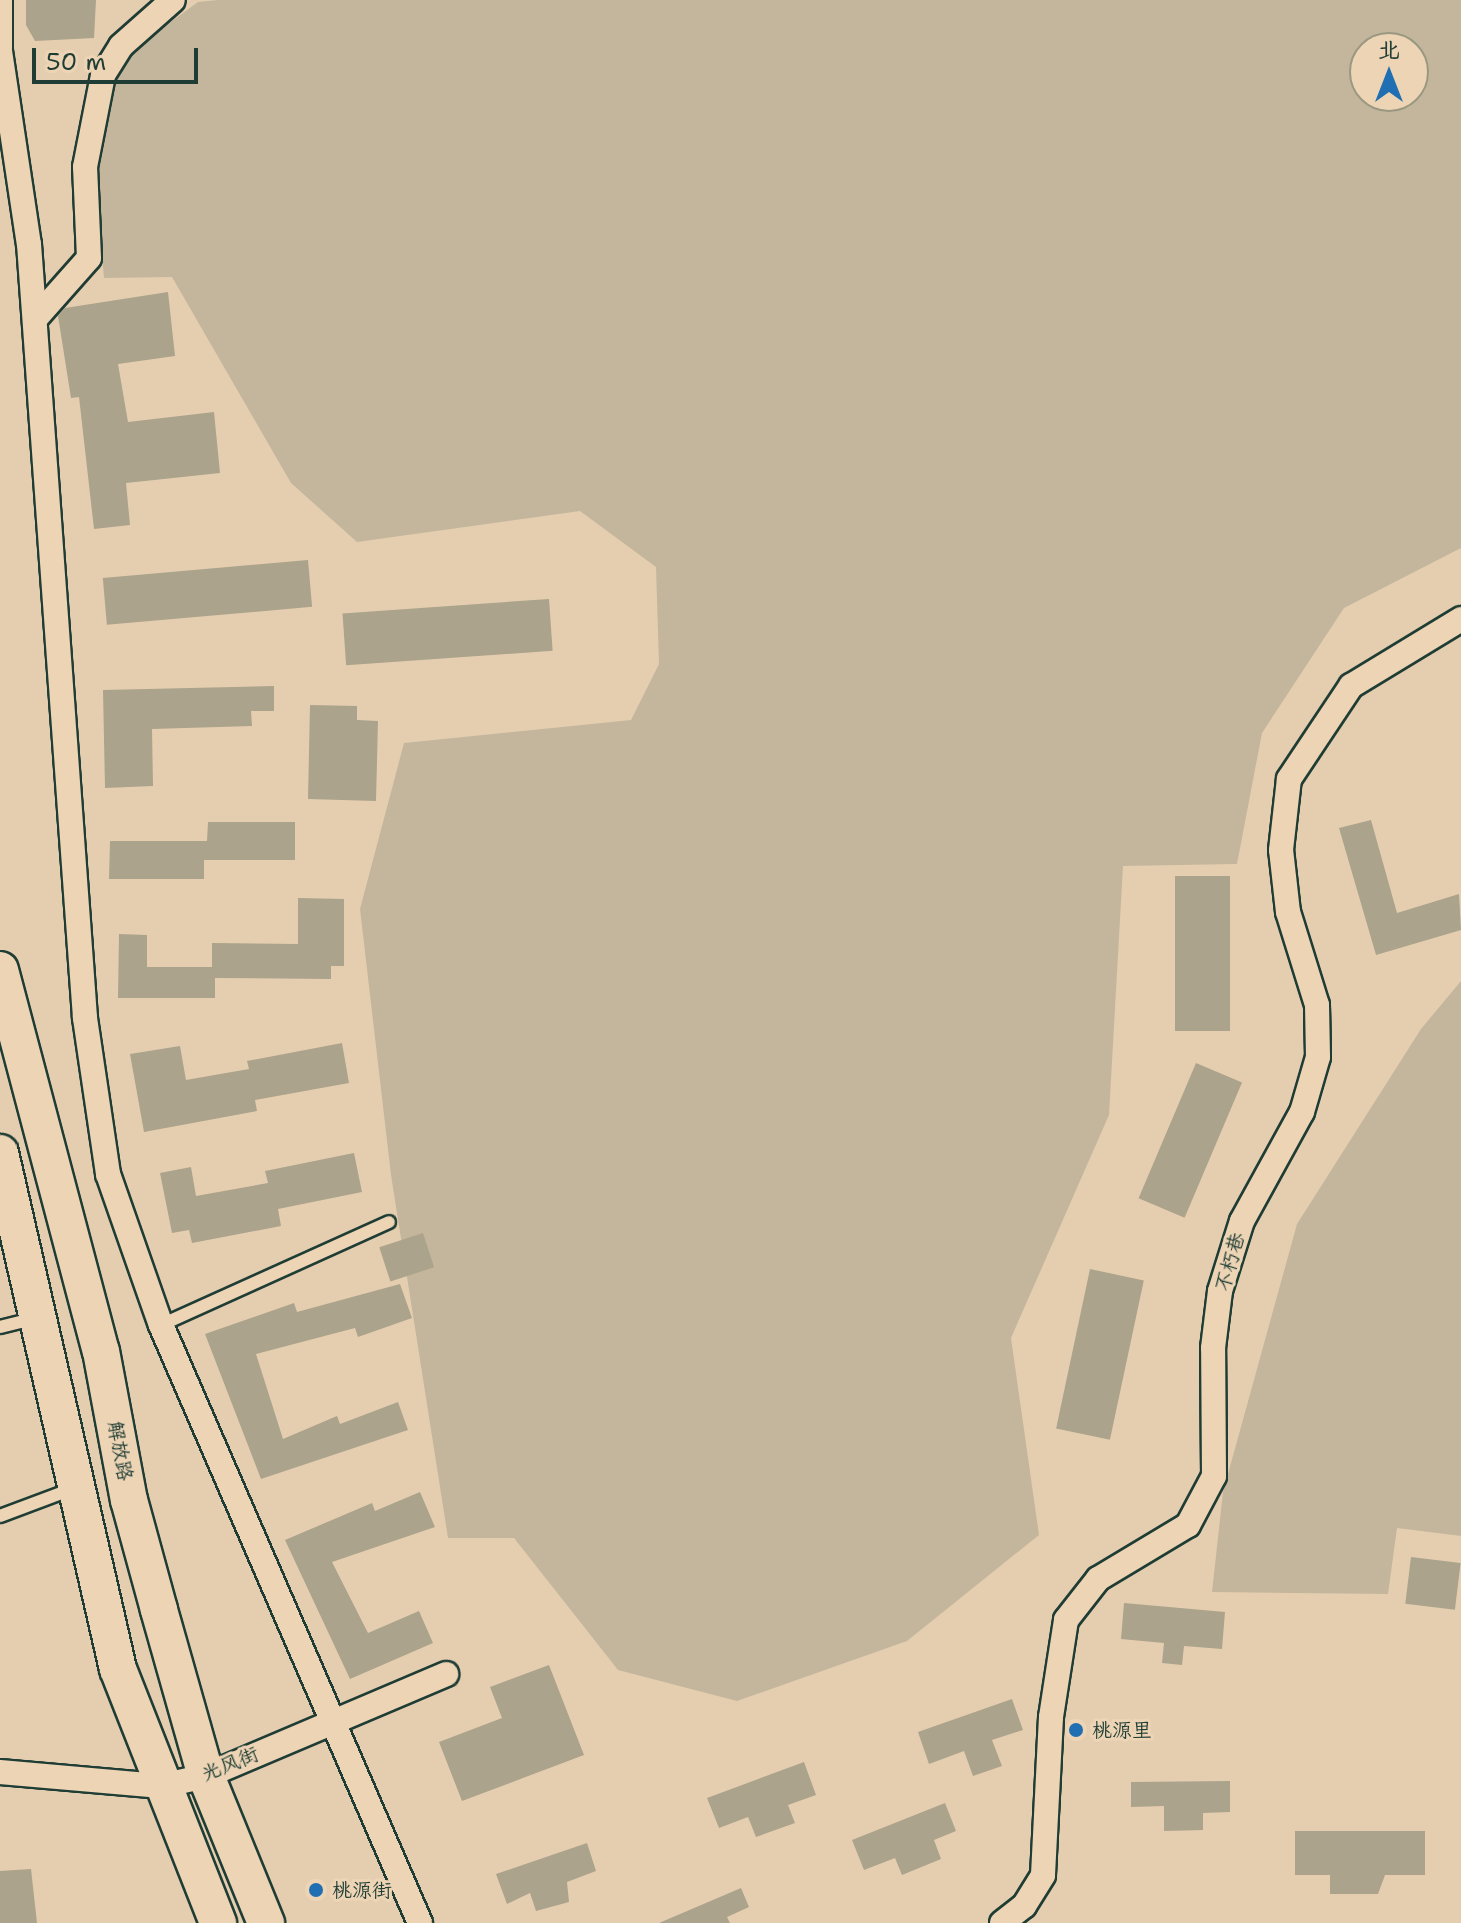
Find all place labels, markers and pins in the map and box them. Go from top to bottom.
place label: 桃源里 [1092,1718,1152,1742]
marker: 桃源里 [1067,1721,1085,1739]
place label: 桃源街 [332,1878,392,1902]
marker: 桃源街 [307,1881,325,1899]

